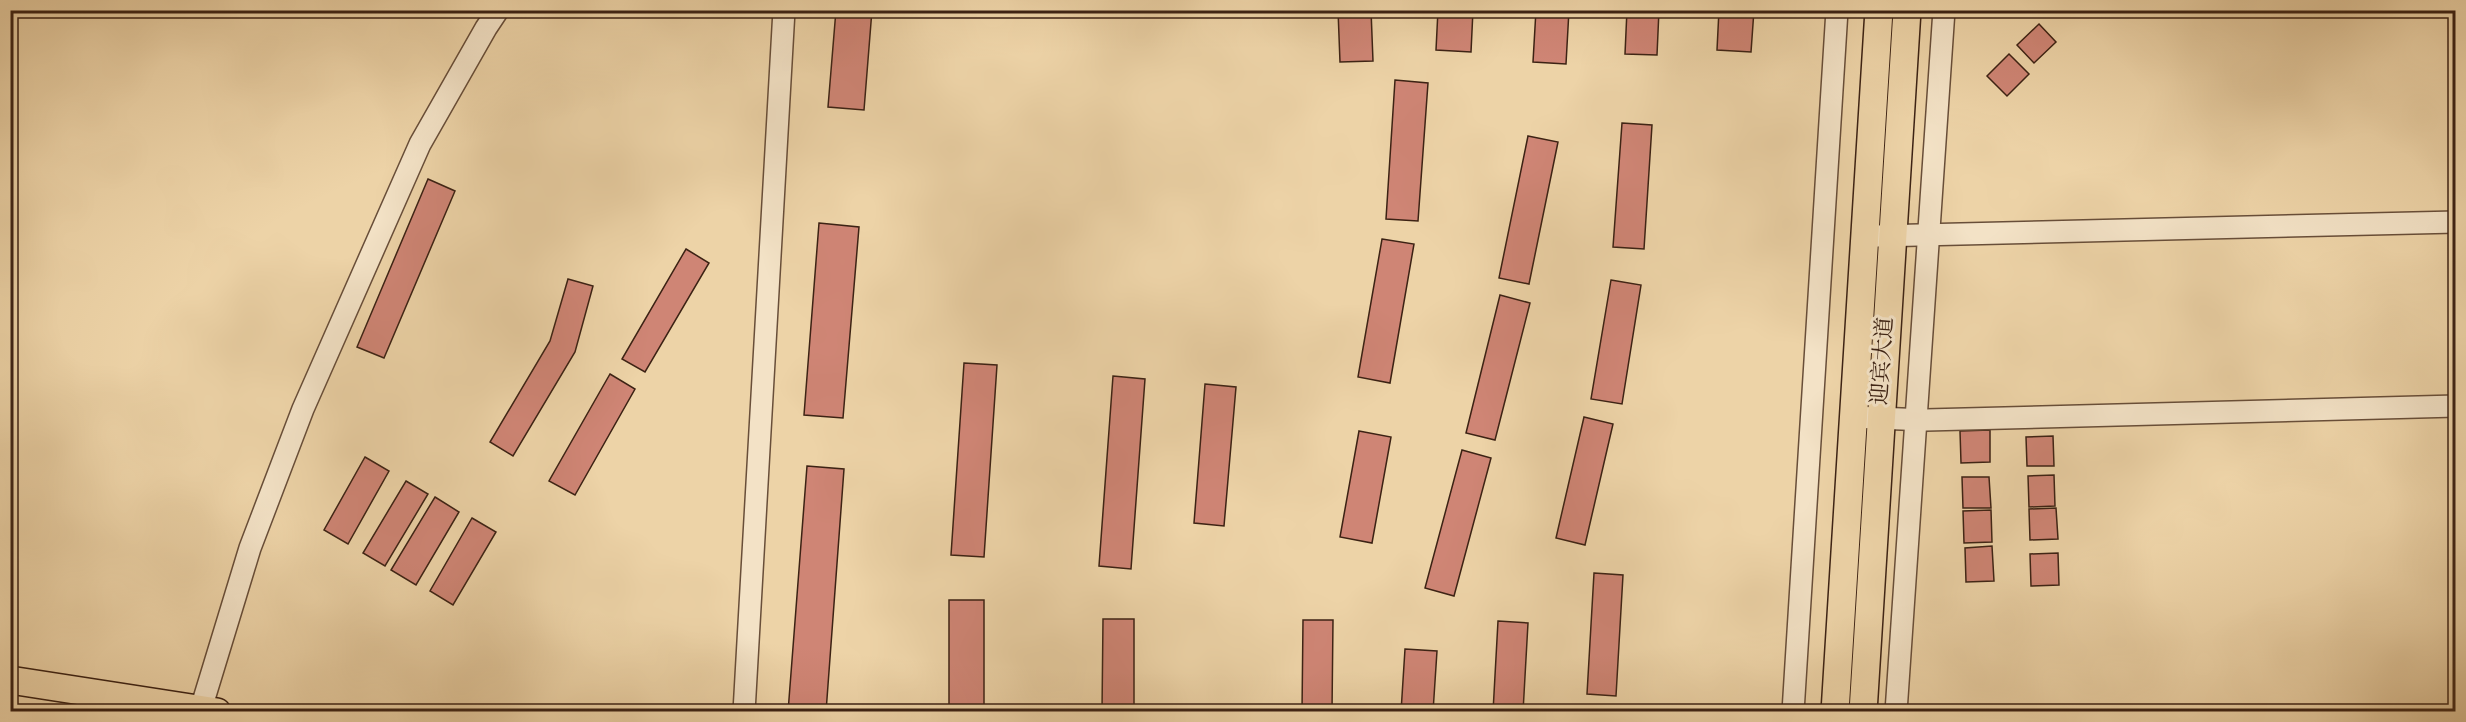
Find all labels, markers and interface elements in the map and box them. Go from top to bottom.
street label: 迎宾大道 [1865,316,1903,406]

